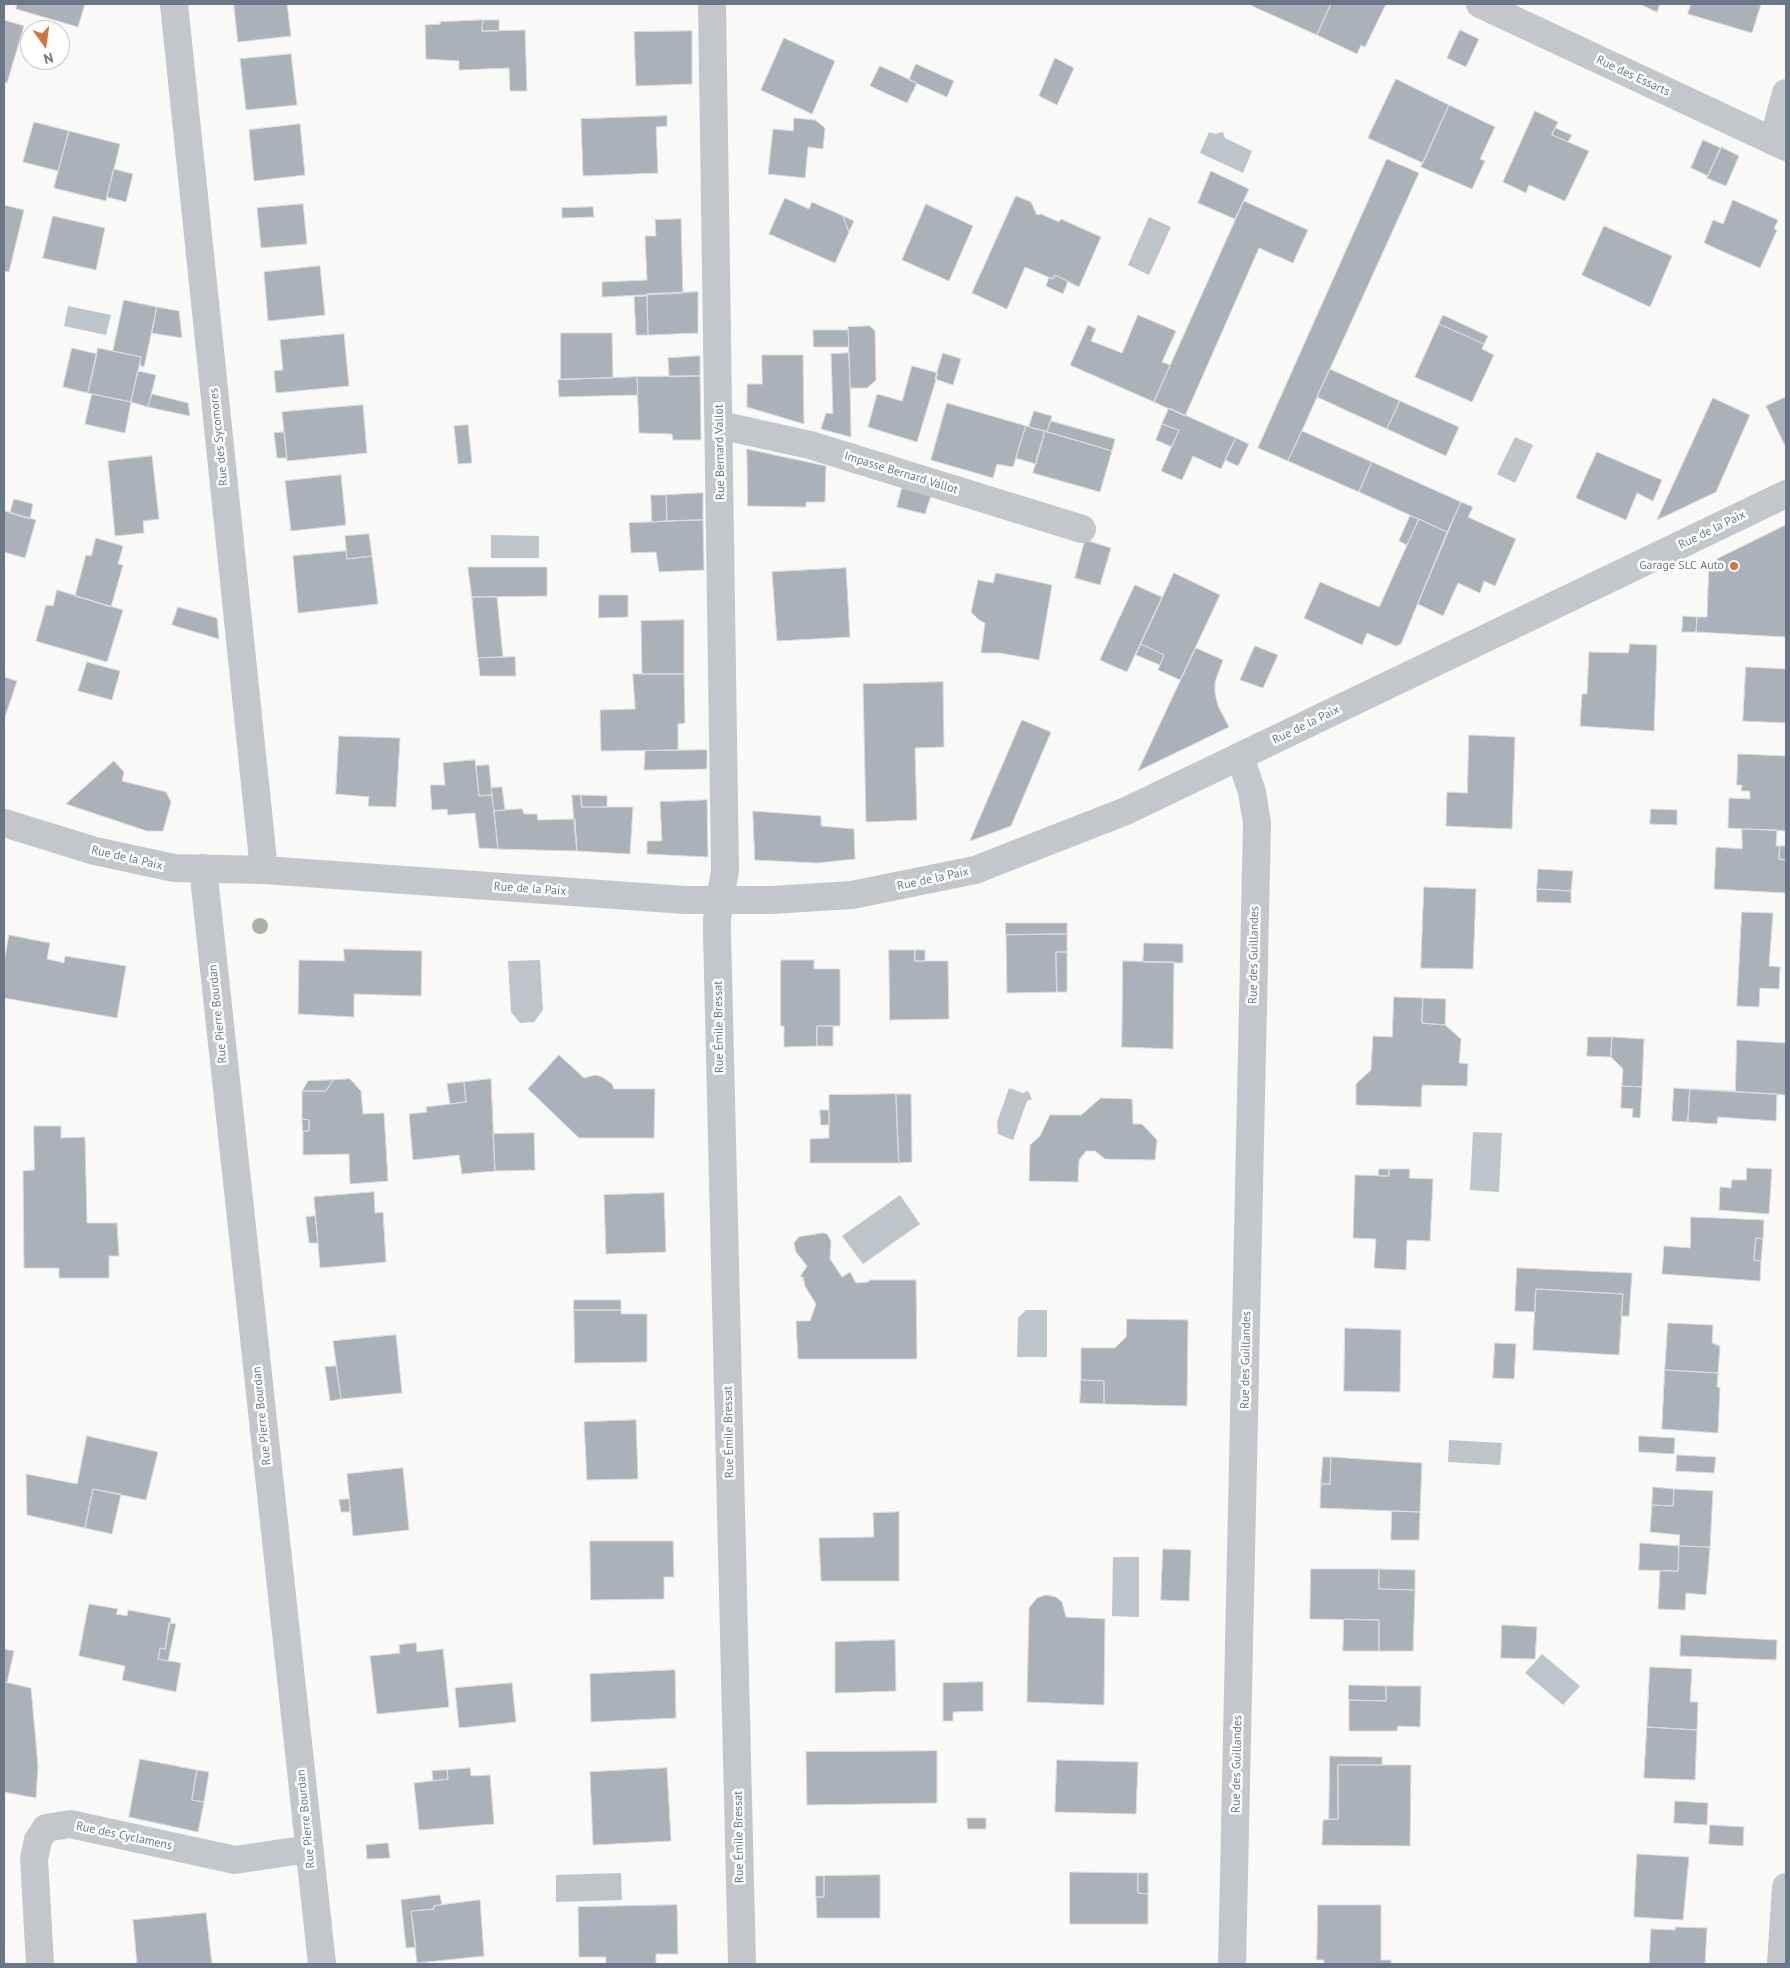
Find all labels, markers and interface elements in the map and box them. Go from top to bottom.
north arrow [20,20,70,70]
text: N [42,49,55,68]
street label: Rue des Essarts [1594,53,1672,99]
street label: Rue des Sycomores [207,387,231,487]
street label: Rue Bernard Vallot [712,404,728,500]
street label: Impasse Bernard Vallot [842,449,960,497]
street label: Rue de la Paix [1676,508,1748,552]
place label: Garage SLC Auto [1639,559,1724,573]
marker: Garage SLC Auto [1728,560,1740,572]
street label: Rue de la Paix [1270,703,1342,747]
street label: Rue de la Paix [90,843,164,873]
street label: Rue de la Paix [896,864,970,894]
street label: Rue de la Paix [493,879,567,899]
street label: Rue des Guillandes [1246,906,1262,1004]
street label: Rue Pierre Bourdan [206,964,230,1064]
street label: Rue Émile Bressat [711,981,727,1073]
street label: Rue des Guillandes [1238,1311,1254,1409]
street label: Rue Pierre Bourdan [250,1366,274,1466]
street label: Rue Émile Bressat [721,1386,737,1478]
street label: Rue des Guillandes [1229,1715,1245,1813]
street label: Rue Pierre Bourdan [294,1769,318,1869]
street label: Rue Émile Bressat [731,1791,747,1883]
street label: Rue des Cyclamens [75,1819,173,1853]

